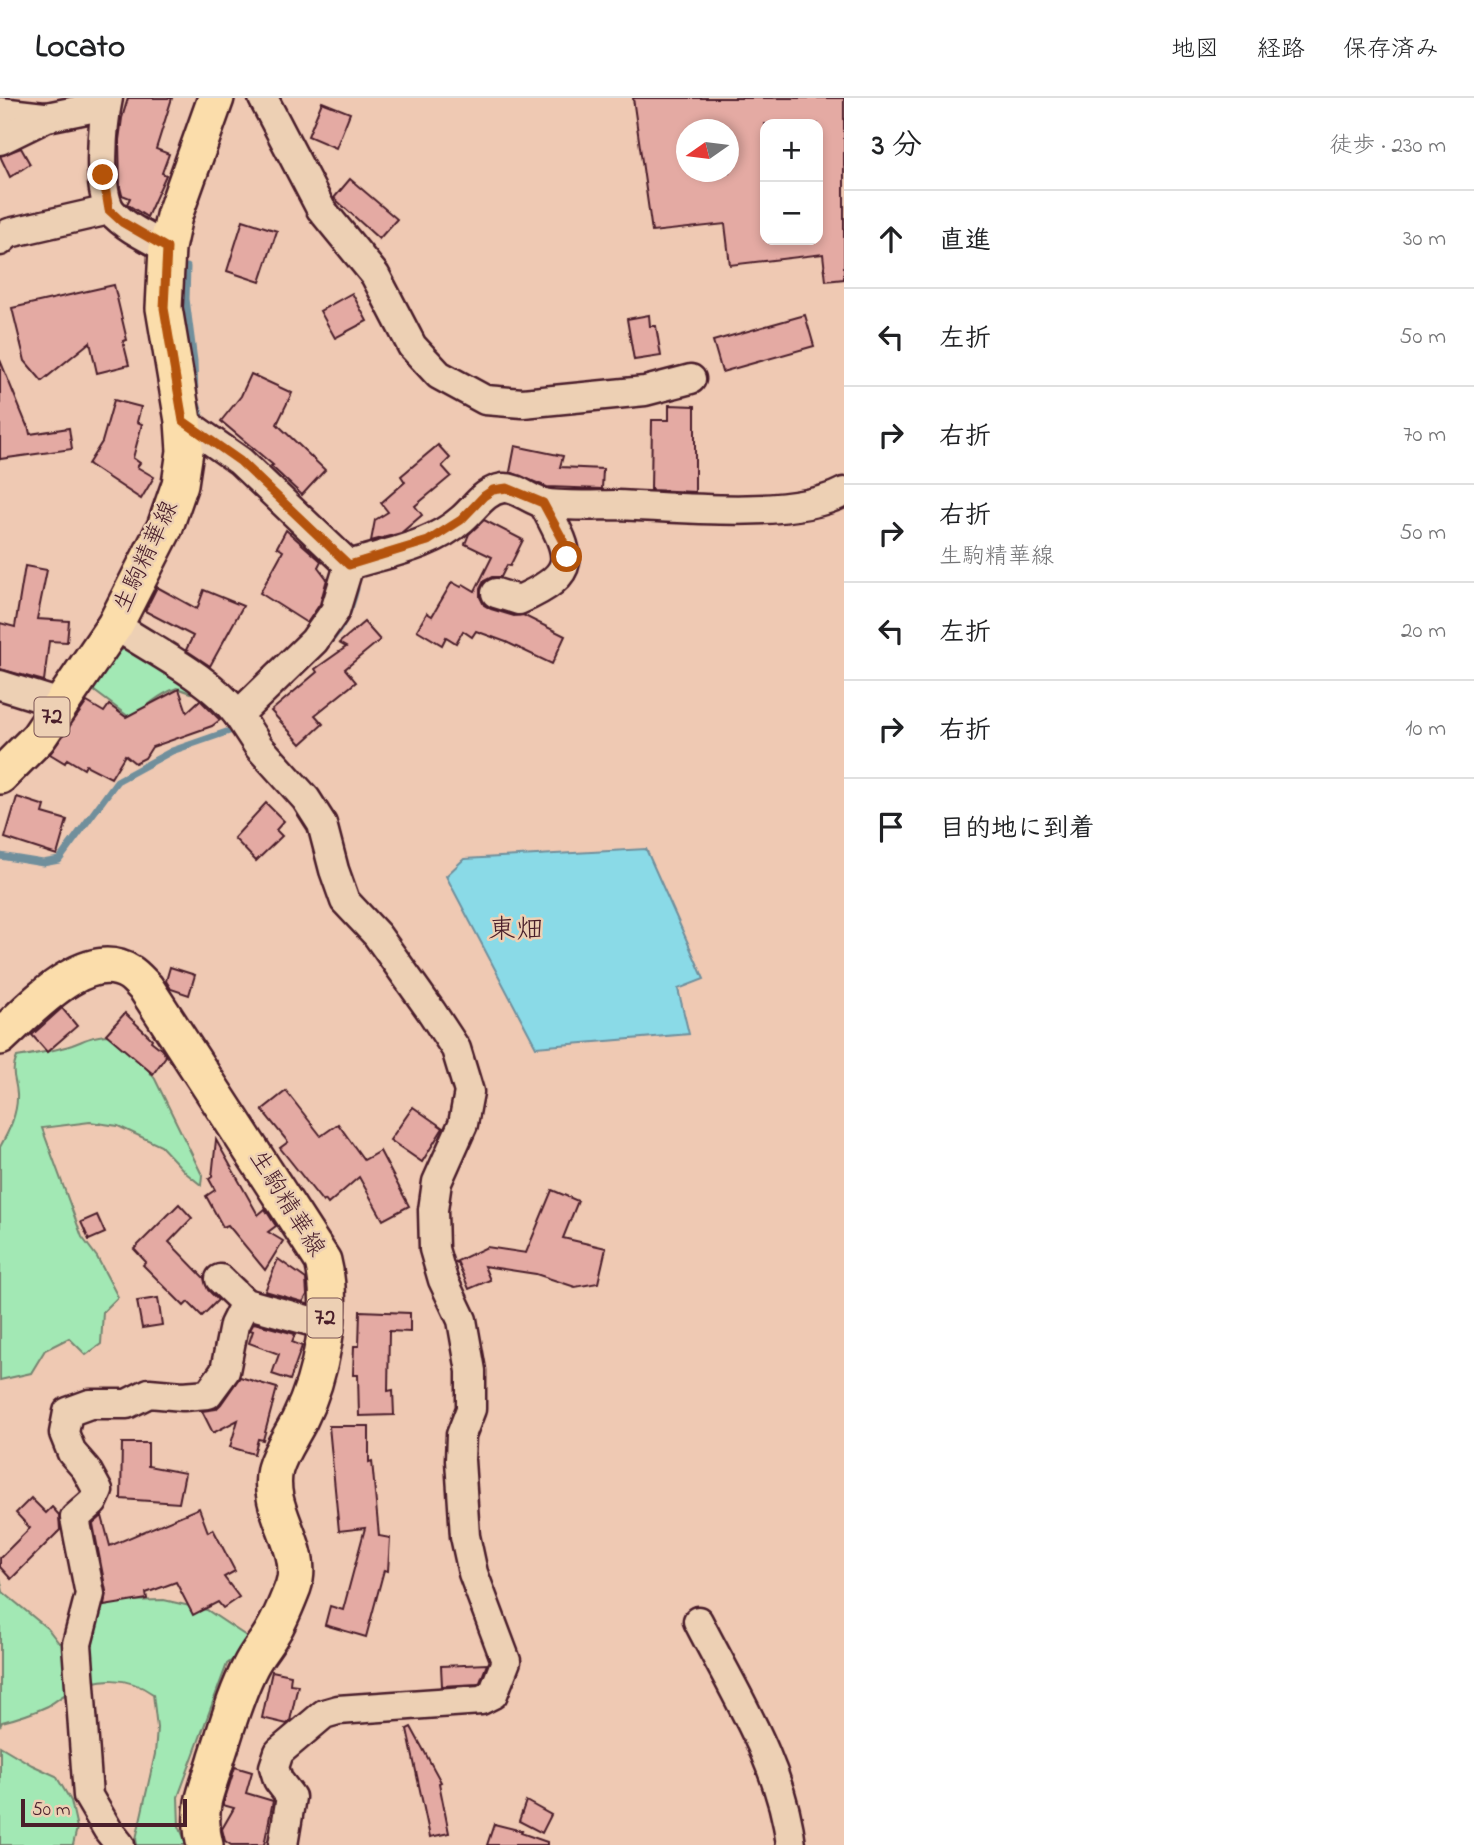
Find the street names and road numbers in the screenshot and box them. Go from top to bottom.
street label: 生駒精華線 [106,495,188,619]
road number: 72 [34,698,70,736]
street label: 生駒精華線 [239,1144,333,1264]
road number: 72 [308,1298,342,1338]

